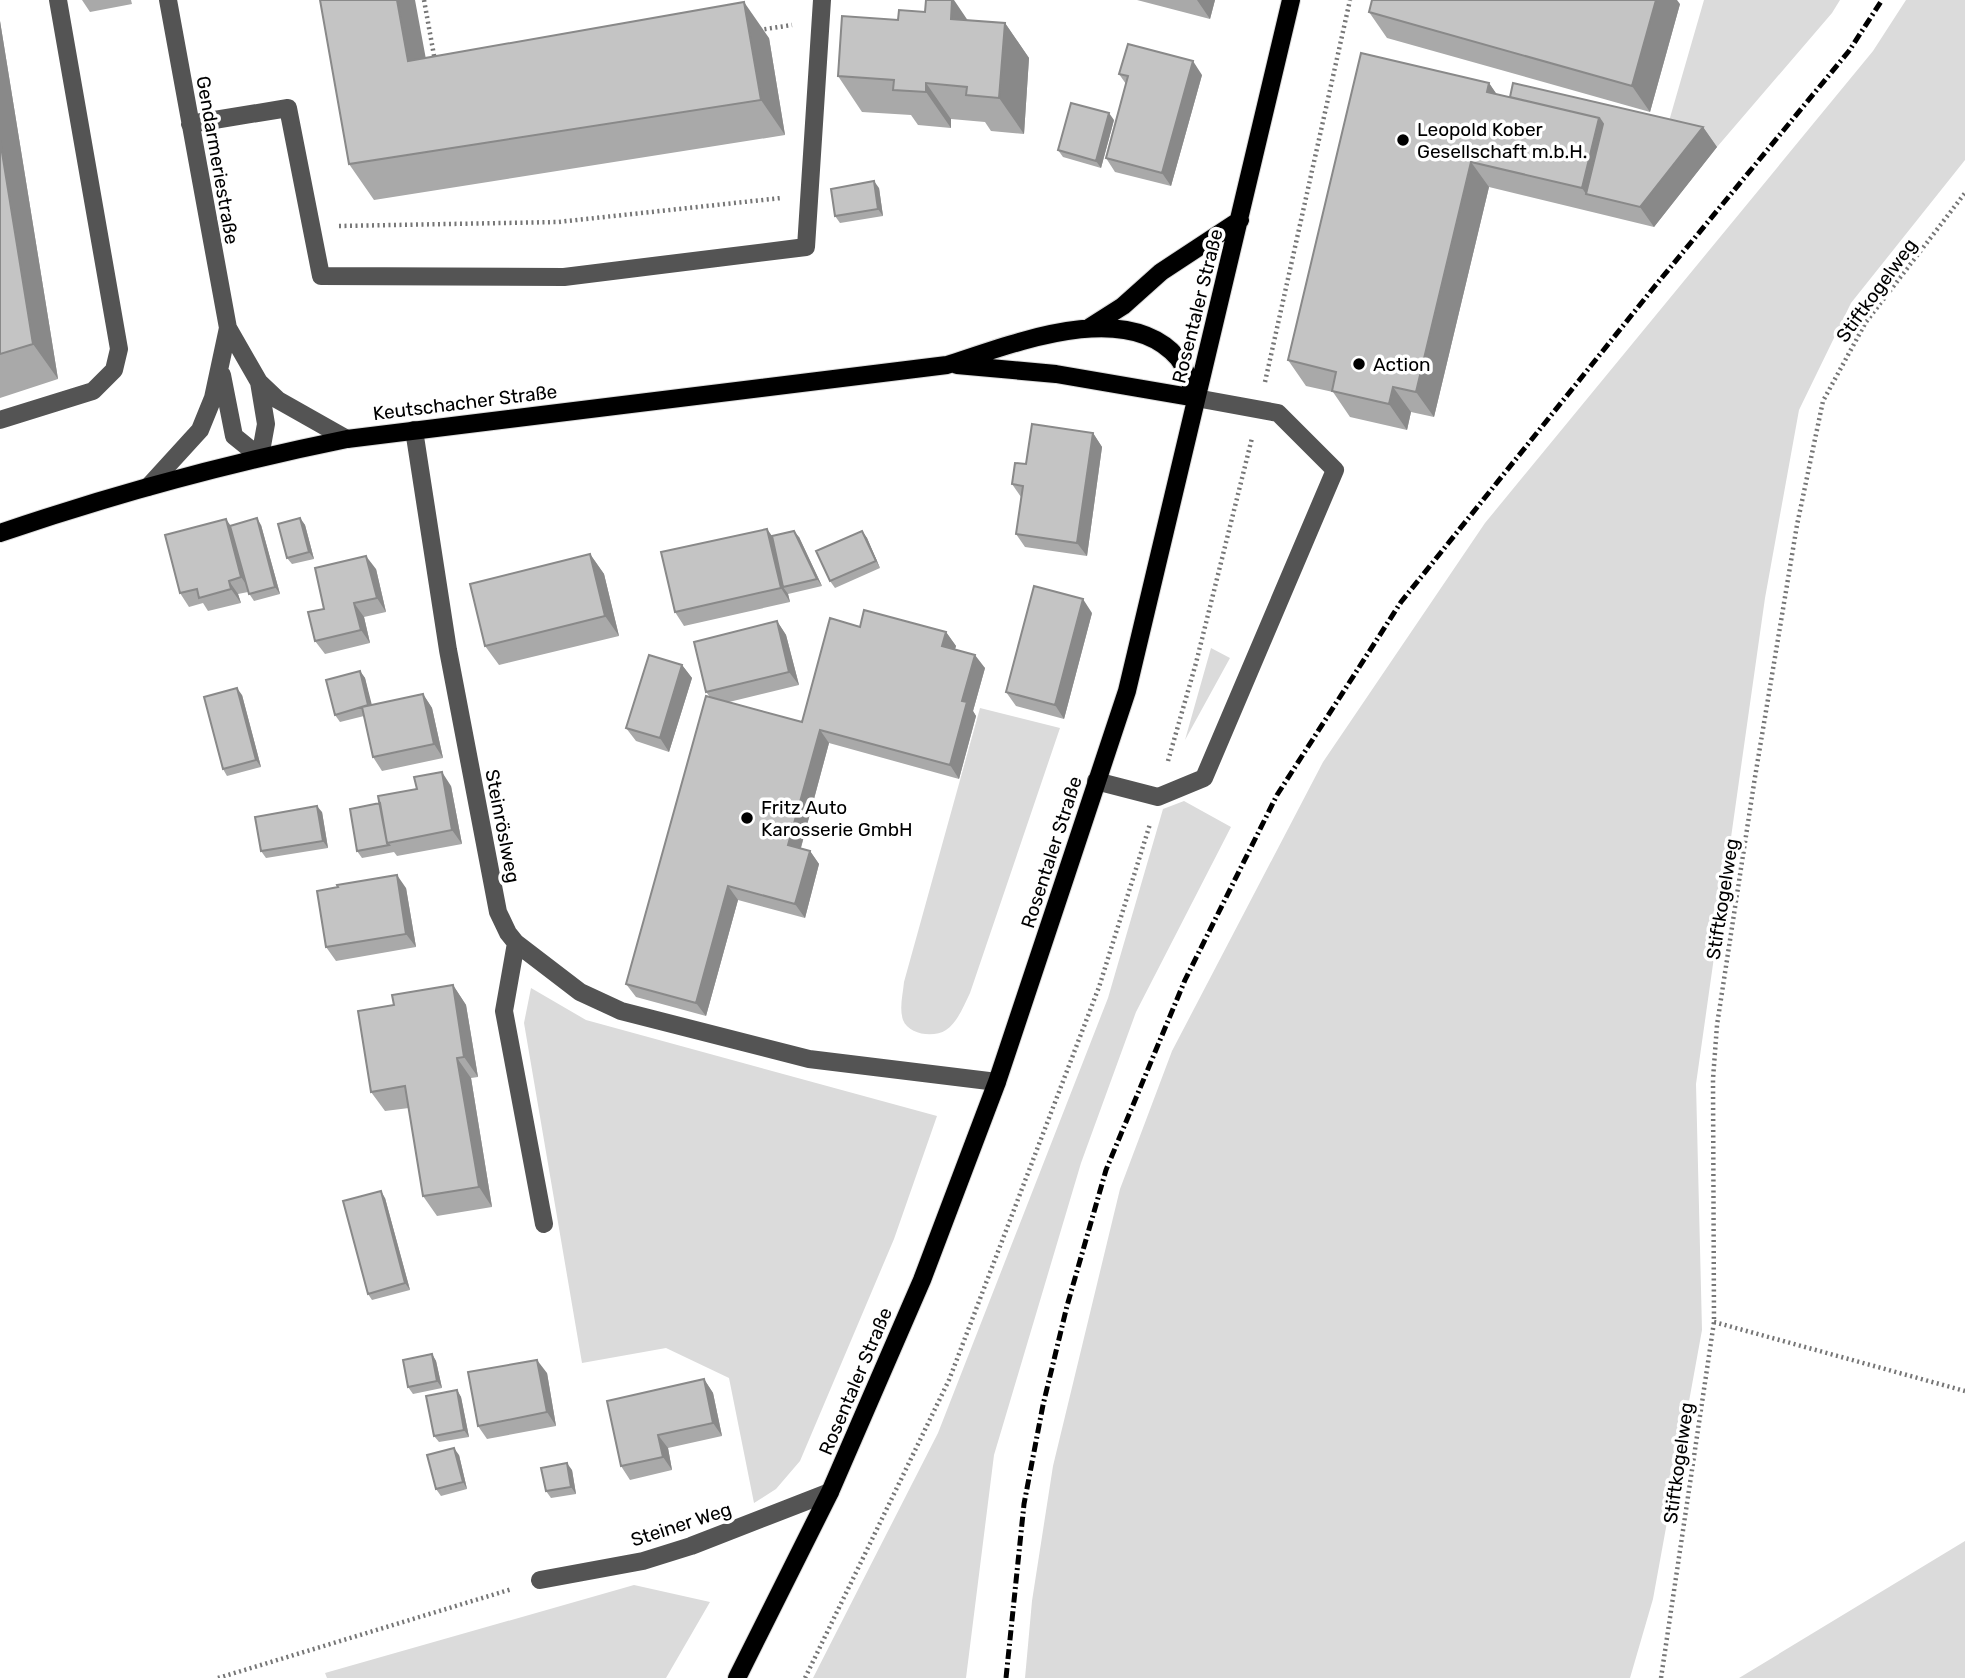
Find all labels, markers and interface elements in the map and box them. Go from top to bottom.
street label: Gendarmeriestraße [191,74,244,246]
place label: Leopold Kober Gesellschaft m.b.H. [1417,118,1587,163]
marker: Leopold Kober Gesellschaft m.b.H. [1395,132,1411,148]
street label: Rosentaler Straße [1167,227,1228,386]
street label: Stiftkogelweg [1831,234,1922,347]
place label: Action [1373,353,1431,376]
marker: Action [1351,356,1367,372]
street label: Keutschacher Straße [372,380,558,425]
street label: Steinröslweg [480,767,525,885]
street label: Rosentaler Straße [1016,773,1087,931]
place label: Fritz Auto Karosserie GmbH [761,796,913,841]
marker: Fritz Auto Karosserie GmbH [739,810,755,826]
street label: Stiftkogelweg [1702,837,1743,961]
street label: Rosentaler Straße [814,1304,897,1459]
street label: Stiftkogelweg [1659,1401,1698,1525]
street label: Steiner Weg [628,1497,734,1552]

